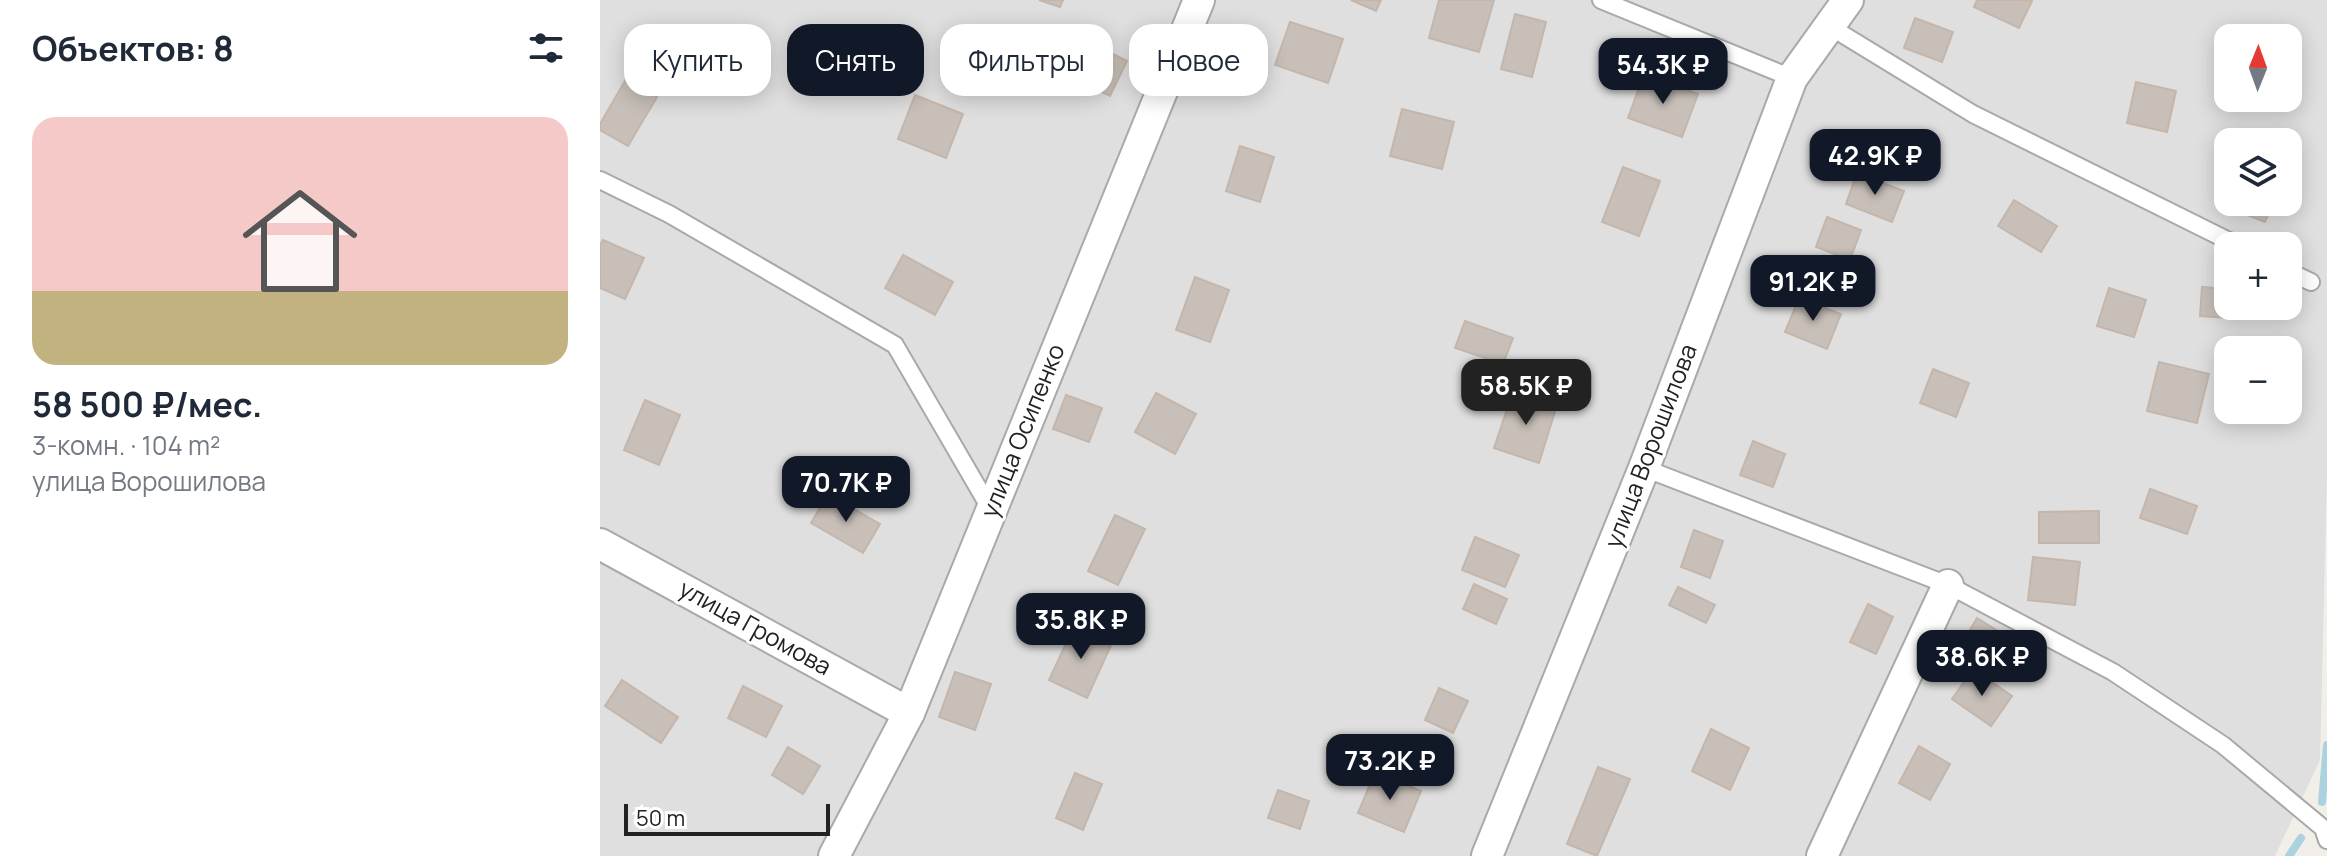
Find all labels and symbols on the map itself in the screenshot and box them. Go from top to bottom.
north arrow [2214,24,2302,112]
pin: 54.3K ₽ [1589,38,1737,106]
pin: 42.9K ₽ [1801,129,1949,197]
pin: 91.2K ₽ [1739,255,1887,323]
street label: улица Осипенко [972,339,1071,522]
street label: улица Ворошилова [1595,339,1704,552]
pin: 58.5K ₽ [1452,359,1600,427]
pin: 70.7K ₽ [772,456,920,524]
street label: улица Громова [674,571,838,682]
pin: 35.8K ₽ [1007,593,1155,661]
pin: 38.6K ₽ [1908,630,2056,698]
pin: 73.2K ₽ [1316,734,1464,802]
scale bar [624,800,830,836]

